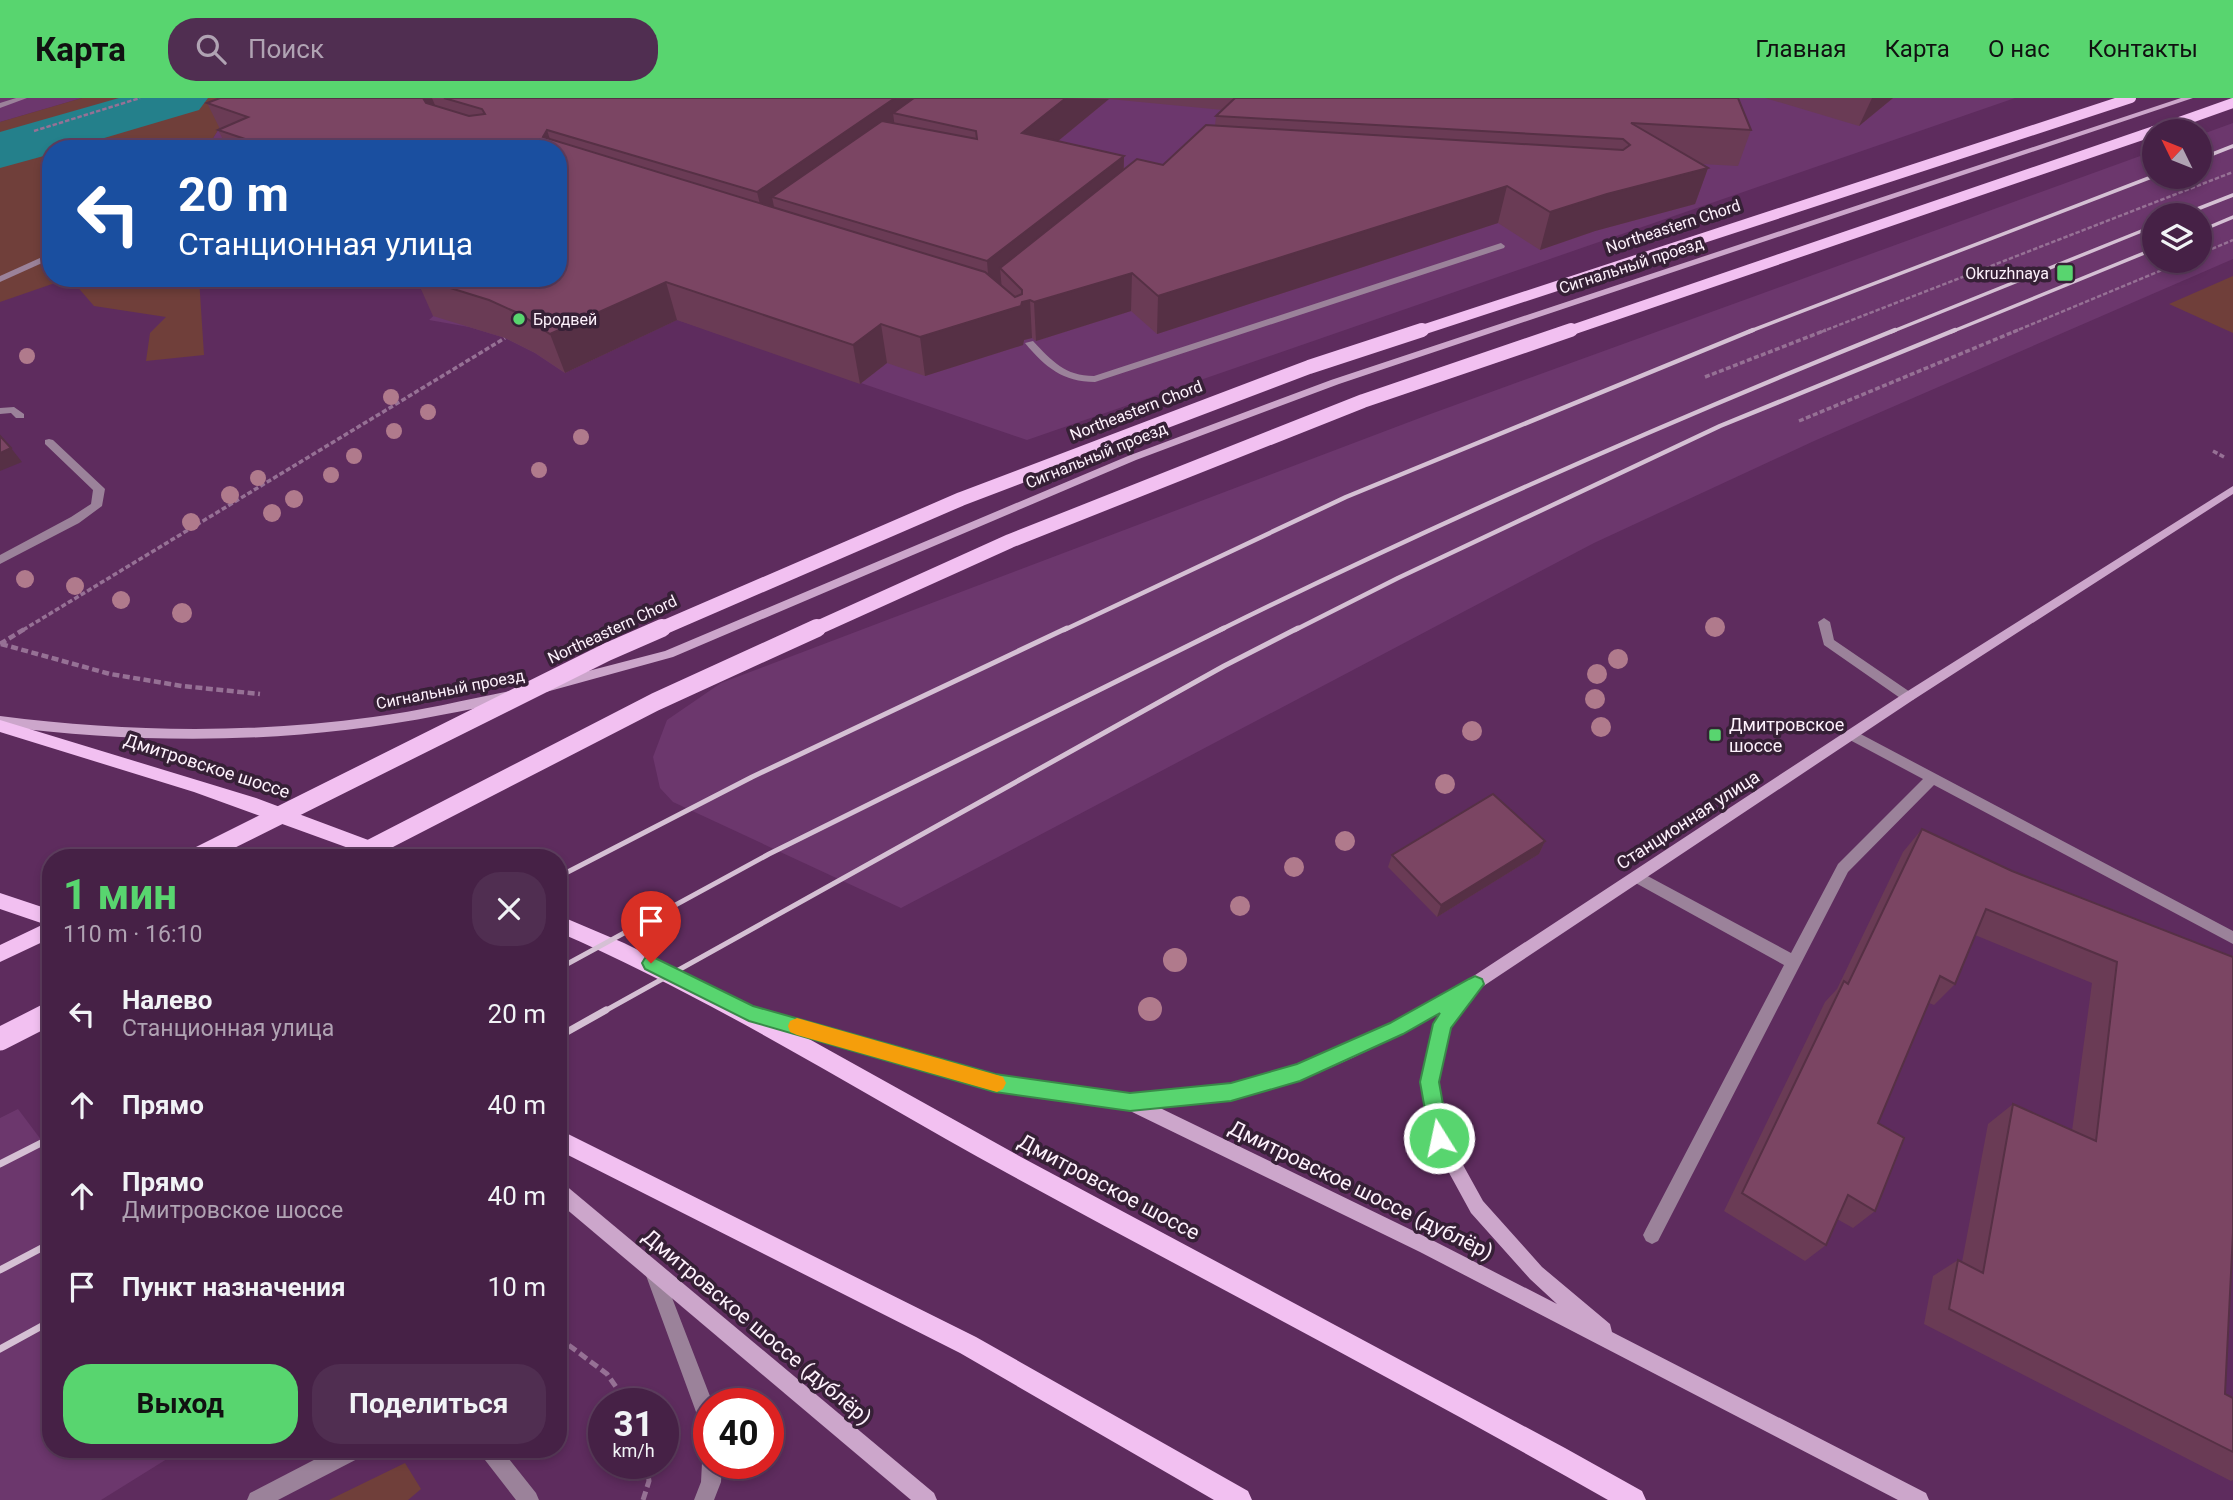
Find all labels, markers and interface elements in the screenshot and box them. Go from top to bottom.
search box [168,18,658,81]
text: Карта [35,30,126,69]
icon: search [192,30,230,68]
text: Поиск [248,34,324,64]
text: Главная [1755,35,1846,63]
text: Карта [1884,35,1950,63]
text: О нас [1988,35,2050,63]
text: Контакты [2088,35,2198,63]
north arrow [2142,119,2212,189]
map controls [2142,119,2212,273]
text: 20 m [178,166,289,223]
icon: left [63,168,154,259]
street label: Northeastern Chord [1603,196,1743,257]
button: layers [2142,203,2212,273]
text: Станционная улица [178,225,473,263]
street label: Сигнальный проезд [1557,233,1706,298]
marker: Okruzhnaya [2055,263,2075,283]
place label: Okruzhnaya [1965,264,2049,283]
place label: Бродвей [533,310,597,329]
marker: Бродвей [511,311,527,327]
street label: Northeastern Chord [1067,376,1205,444]
street label: Сигнальный проезд [1023,418,1170,492]
street label: Northeastern Chord [545,591,680,668]
street label: Сигнальный проезд [374,666,526,713]
place label: Дмитровское шоссе [1729,714,1844,756]
marker: Дмитровское шоссе [1707,727,1723,743]
street label: Дмитровское шоссе [122,729,293,802]
street label: Станционная улица [1612,766,1763,874]
text: 1 мин [63,870,177,919]
button: close [472,872,546,946]
pin [621,891,681,963]
icon: arrive [632,902,670,940]
text: 110 m · 16:10 [63,921,202,948]
text: Налево [122,985,212,1015]
icon: left [63,995,101,1033]
text: 20 m [488,999,546,1029]
text: Станционная улица [122,1015,334,1042]
icon: ahead [63,1086,101,1124]
text: Прямо [122,1090,204,1120]
text: 40 m [488,1090,546,1120]
position arrow [1402,1101,1476,1175]
street label: Дмитровское шоссе (дублёр) [1225,1115,1497,1265]
street label: Дмитровское шоссе [1014,1129,1204,1245]
text: Прямо [122,1167,204,1197]
icon: ahead [63,1177,101,1215]
text: 40 m [488,1181,546,1211]
text: Дмитровское шоссе [122,1197,343,1224]
street label: Дмитровское шоссе (дублёр) [638,1224,876,1430]
icon: arrive [63,1268,101,1306]
text: Пункт назначения [122,1272,346,1302]
text: 10 m [488,1272,546,1302]
button: Выход [63,1364,298,1444]
button: Поделиться [312,1364,546,1444]
speed limit sign: 40 [693,1388,784,1479]
text: 31 [613,1404,654,1445]
text: km/h [612,1440,655,1461]

